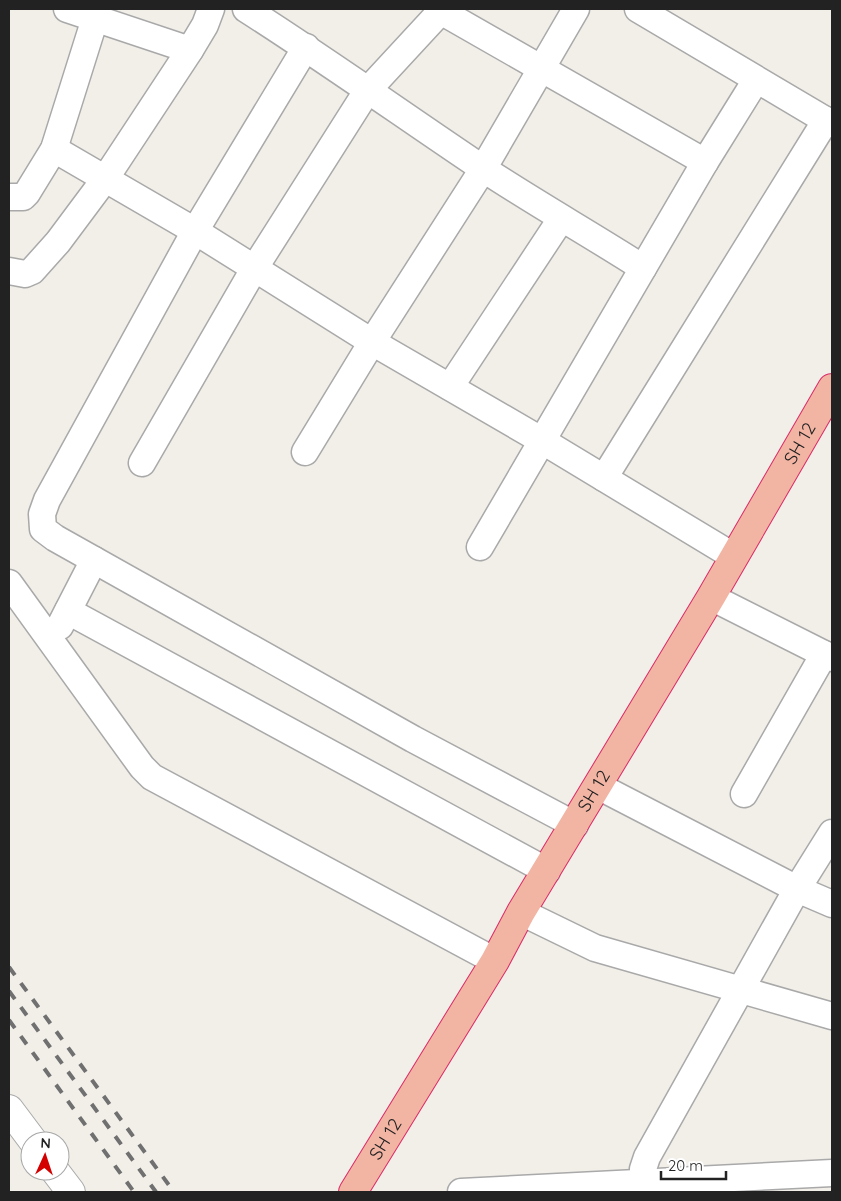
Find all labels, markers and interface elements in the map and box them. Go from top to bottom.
street label: SH 12 [778,418,821,468]
street label: SH 12 [572,766,615,816]
street label: SH 12 [364,1114,407,1164]
north arrow [20,1131,70,1181]
text: N [40,1134,51,1152]
scale bar [661,1148,726,1180]
text: 20 m [668,1156,703,1175]

